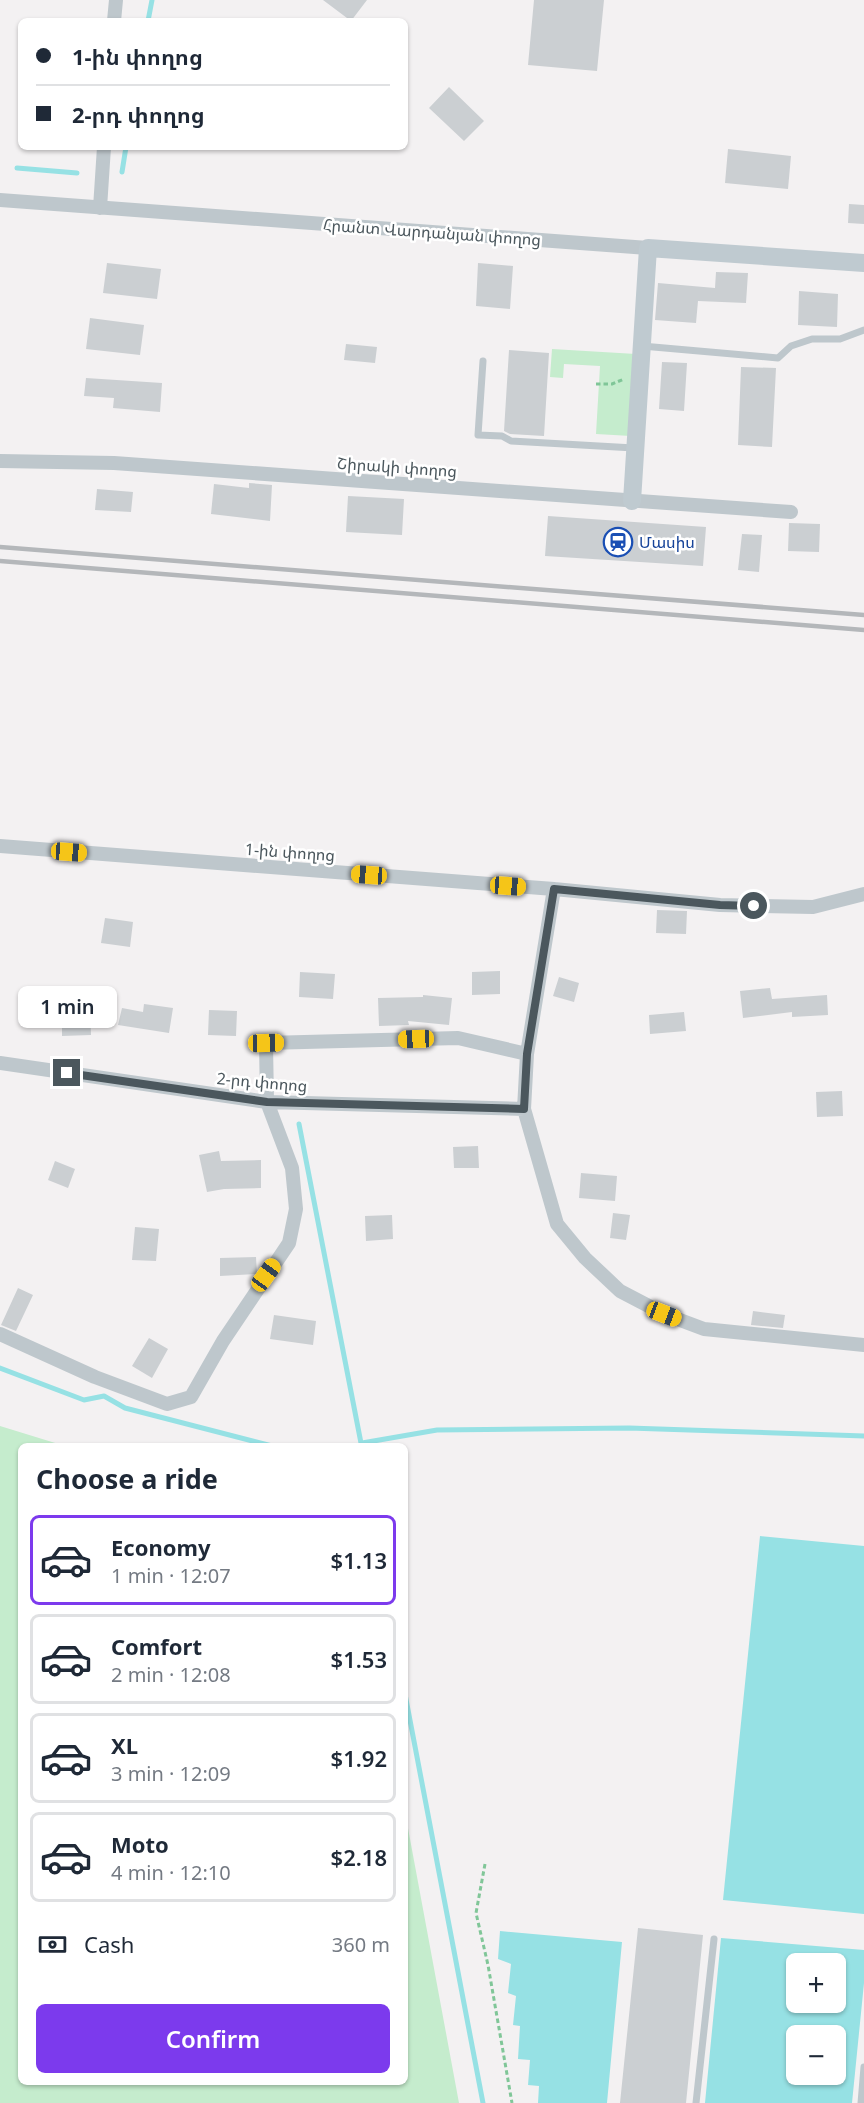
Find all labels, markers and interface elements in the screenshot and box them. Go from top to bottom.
text: 1-ին փողոց [72,41,203,71]
text: 2-րդ փողոց [72,99,205,129]
street label: Հրանտ Վարդանյան փողոց [322,213,542,251]
street label: Շիրակի փողոց [336,452,458,482]
station icon: Մասիս [602,526,634,558]
place label: Մասիս [639,531,695,553]
street label: 1-ին փողոց [244,838,336,866]
car [50,842,88,862]
car [350,865,388,885]
car [489,876,527,896]
route start [740,892,767,919]
callout: 1 min [17,986,116,1028]
text: 1 min [40,993,95,1020]
car [398,1029,434,1049]
car [248,1034,284,1052]
route end [53,1059,80,1086]
street label: 2-րդ փողոց [216,1067,308,1097]
car [248,1255,284,1295]
car [644,1299,684,1329]
text: Choose a ride [36,1460,218,1497]
text: Economy [111,1532,210,1562]
icon: car [39,1533,93,1587]
text: $1.13 [331,1545,387,1575]
text: 1 min · 12:07 [111,1562,231,1589]
text: Comfort [111,1631,202,1661]
icon: car [39,1632,93,1686]
text: $1.53 [331,1644,387,1674]
text: 2 min · 12:08 [111,1661,231,1688]
text: XL [111,1730,138,1760]
icon: car [39,1731,93,1785]
text: $1.92 [331,1743,387,1773]
text: 3 min · 12:09 [111,1760,231,1787]
text: Moto [111,1829,169,1859]
icon: car [39,1830,93,1884]
text: $2.18 [331,1842,387,1872]
text: 4 min · 12:10 [111,1859,231,1886]
icon: cash [36,1928,69,1961]
text: Cash [84,1929,134,1959]
text: 360 m [332,1931,390,1958]
map controls [786,1953,846,2085]
button: + [786,1953,846,2013]
button: Confirm [36,2004,390,2073]
button: − [786,2025,846,2085]

